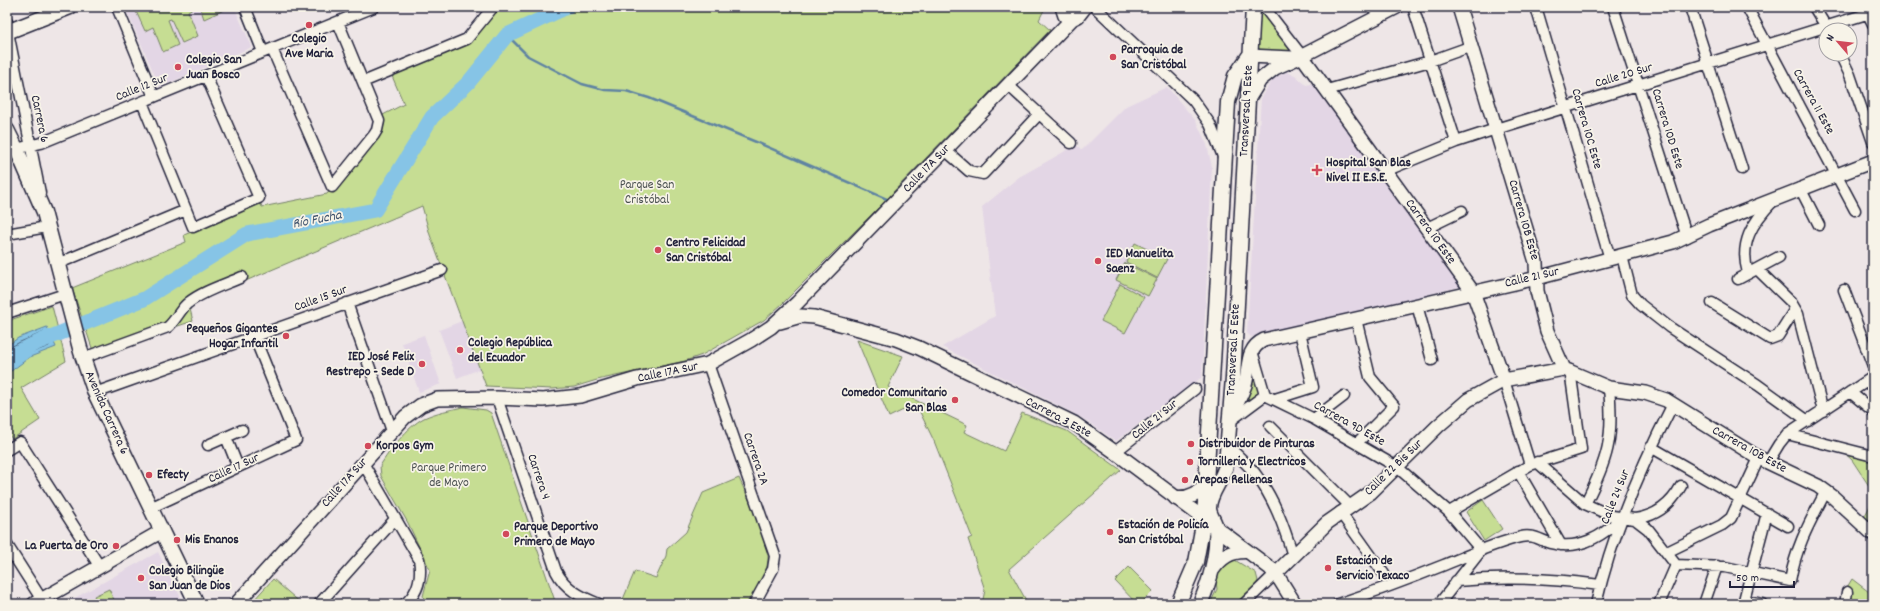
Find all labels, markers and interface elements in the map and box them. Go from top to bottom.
marker: Colegio Ave Maria [304,20,314,30]
north arrow [1818,22,1858,62]
place label: Colegio Ave Maria [285,30,334,64]
text: N [1823,32,1840,44]
place label: Parroquia de San Cristóbal [1121,41,1187,75]
place label: Colegio San Juan Bosco [186,51,242,85]
marker: Parroquia de San Cristóbal [1108,52,1118,62]
street label: Calle 20 Sur [1593,58,1655,94]
marker: Colegio San Juan Bosco [173,62,183,72]
street label: Transversal 9 Este [1235,64,1259,157]
street label: Carrera 11 Este [1787,66,1839,138]
street label: Calle 12 Sur [113,69,171,107]
street label: Carrera 10C Este [1565,86,1607,172]
street label: Carrera 10D Este [1646,86,1688,172]
street label: Carrera 6 [25,93,53,145]
street label: Calle 17A Sur [899,140,955,198]
place label: Hospital San Blas Nivel II E.S.E. [1326,154,1411,188]
marker: Hospital San Blas Nivel II E.S.E. [1311,164,1323,176]
park label: Parque San Cristóbal [620,176,674,210]
street label: Carrera 10B Este [1502,178,1544,263]
street label: Carrera 10 Este [1400,195,1460,269]
water label: Río Fucha [291,205,345,235]
place label: Centro Felicidad San Cristóbal [666,234,745,268]
marker: Centro Felicidad San Cristóbal [653,245,663,255]
place label: IED Manuelita Saenz [1106,245,1174,279]
marker: IED Manuelita Saenz [1093,256,1103,266]
street label: Calle 21 Sur [1503,263,1561,293]
street label: Calle 15 Sur [292,281,350,317]
street label: Transversal 5 Este [1222,303,1246,396]
place label: Pequeños Gigantes Hogar Infantil [186,320,279,354]
marker: Pequeños Gigantes Hogar Infantil [281,331,291,341]
place label: Colegio República del Ecuador [468,334,553,368]
marker: Colegio República del Ecuador [455,345,465,355]
place label: IED José Felix Restrepo - Sede D [326,348,414,382]
street label: Calle 17A Sur [636,357,700,389]
marker: IED José Felix Restrepo - Sede D [417,359,427,369]
street label: Avenida Carrera 6 [79,368,133,458]
place label: Comedor Comunitario San Blas [841,384,948,418]
street label: Carrera 3 Este [1022,393,1095,444]
marker: Comedor Comunitario San Blas [950,395,960,405]
street label: Calle 21 Sur [1128,395,1183,445]
street label: Carrera 9D Este [1310,396,1389,452]
street label: Carrera 10B Este [1708,422,1790,479]
street label: Carrera 2A [737,430,773,488]
place label: Distribuidor de Pinturas [1199,435,1315,454]
street label: Calle 22 Bis Sur [1360,435,1428,501]
place label: Korpos Gym [376,437,434,456]
marker: Distribuidor de Pinturas [1186,439,1196,449]
marker: Korpos Gym [363,441,373,451]
street label: Calle 17 Sur [205,449,263,489]
street label: Carrera 4 [521,452,555,502]
place label: Tornilleria y Electricos [1198,453,1306,472]
street label: Calle 17A Sur [317,454,373,512]
marker: Tornilleria y Electricos [1185,457,1195,467]
park label: Parque Primero de Mayo [411,459,487,493]
place label: Efecty [157,466,189,485]
street label: Calle 24 Sur [1596,467,1636,527]
marker: Efecty [144,470,154,480]
place label: Arepas Rellenas [1193,471,1273,490]
marker: Arepas Rellenas [1180,475,1190,485]
place label: Estación de Policía San Cristóbal [1118,516,1209,550]
place label: Parque Deportivo Primero de Mayo [514,518,599,552]
marker: Estación de Policía San Cristóbal [1105,527,1115,537]
marker: Parque Deportivo Primero de Mayo [501,529,511,539]
place label: Mis Enanos [185,531,239,550]
marker: Mis Enanos [172,535,182,545]
place label: La Puerta de Oro [25,537,108,556]
marker: La Puerta de Oro [111,541,121,551]
place label: Estación de Servicio Texaco [1336,552,1410,586]
place label: Colegio Bilingüe San Juan de Dios [149,562,231,596]
marker: Estación de Servicio Texaco [1323,563,1333,573]
scale bar [1730,563,1794,589]
text: 50 m [1736,570,1759,587]
marker: Colegio Bilingüe San Juan de Dios [136,573,146,583]

